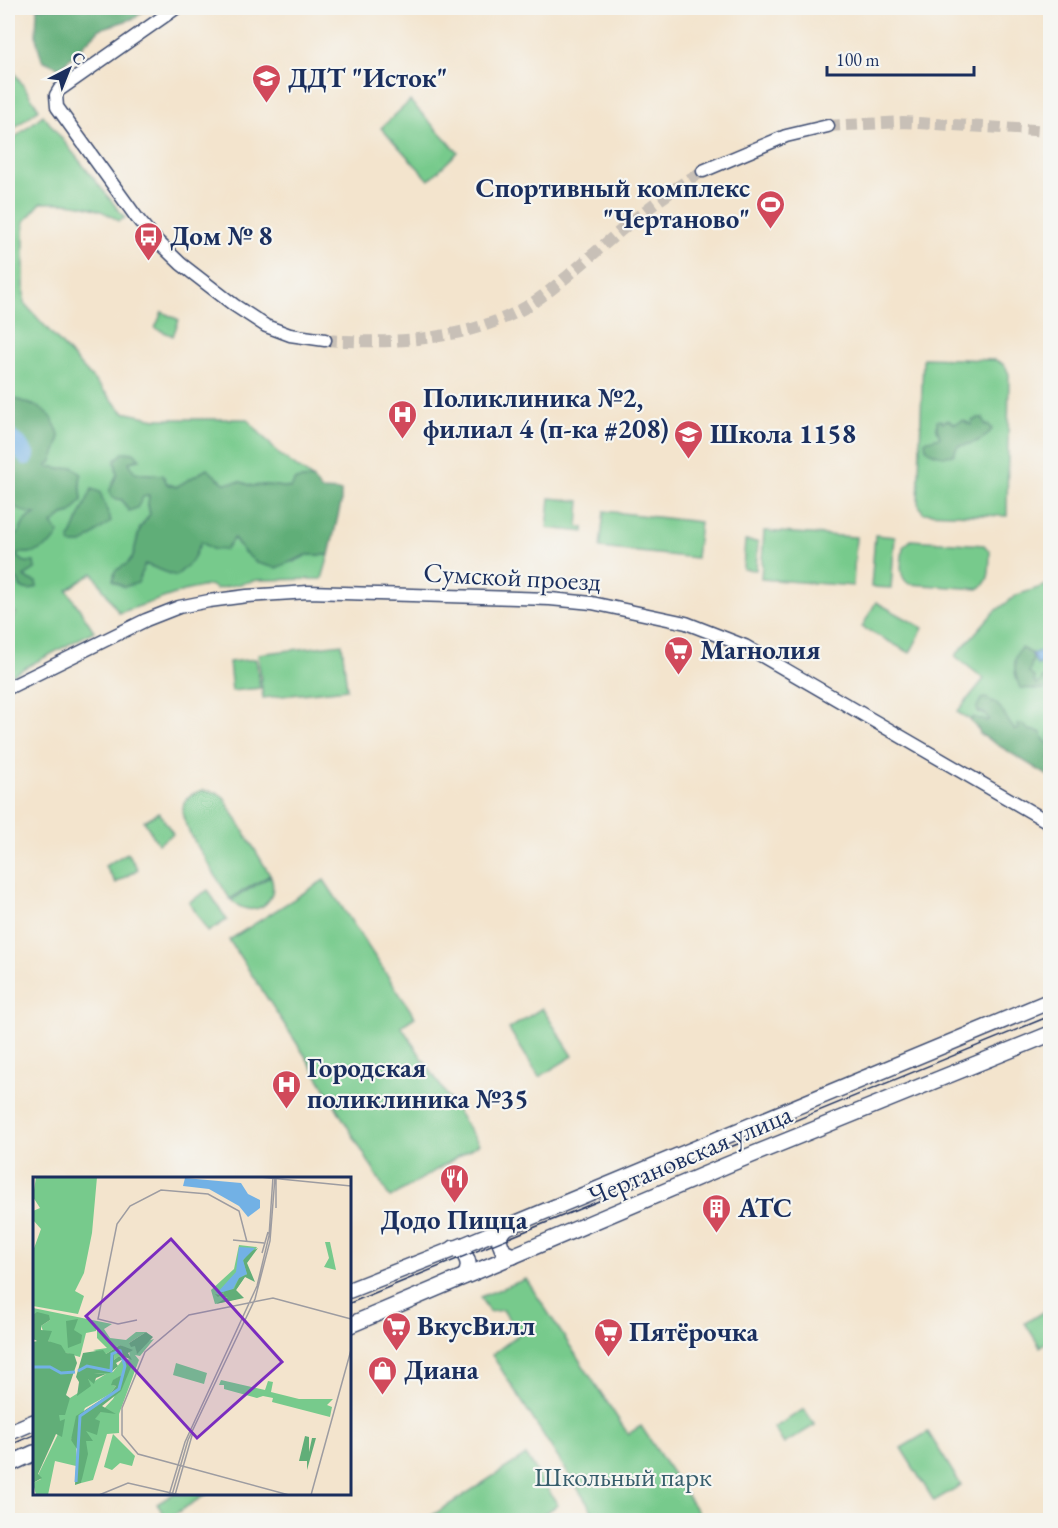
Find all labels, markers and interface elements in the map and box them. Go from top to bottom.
north arrow [39,39,99,99]
scale bar [827,39,974,77]
text: С [67,47,90,70]
text: 100 m [836,48,880,71]
place label: ДДТ "Исток" [288,60,447,95]
school or university icon: ДДТ "Исток" [251,62,283,104]
place label: Спортивный комплекс "Чертаново" [476,170,750,236]
sports icon: Спортивный комплекс "Чертаново" [755,188,787,230]
place label: Дом № 8 [170,218,273,253]
bus stop icon: Дом № 8 [133,220,165,262]
place label: Поликлиника №2, филиал 4 (п-ка #208) [423,380,669,446]
hospital icon: Поликлиника №2, филиал 4 (п-ка #208) [386,398,418,440]
place label: Школа 1158 [710,416,856,451]
school or university icon: Школа 1158 [673,418,705,460]
street label: Сумской проезд [422,554,602,599]
place label: Магнолия [700,632,820,667]
supermarket icon: Магнолия [663,634,695,676]
place label: Городская поликлиника №35 [307,1050,529,1116]
hospital icon: Городская поликлиника №35 [270,1068,302,1110]
street label: Чертановская улица [583,1096,797,1213]
restaurant icon: Додо Пицца [438,1162,470,1204]
inset map [33,1177,351,1495]
place label: АТС [737,1190,792,1225]
building icon: АТС [701,1192,733,1234]
place label: Додо Пицца [381,1202,528,1237]
place label: ВкусВилл [417,1308,535,1343]
supermarket icon: ВкусВилл [380,1310,412,1352]
place label: Пятёрочка [629,1314,758,1349]
supermarket icon: Пятёрочка [592,1316,624,1358]
place label: Диана [404,1352,479,1387]
shop icon: Диана [367,1354,399,1396]
park label: Школьный парк [534,1459,712,1494]

